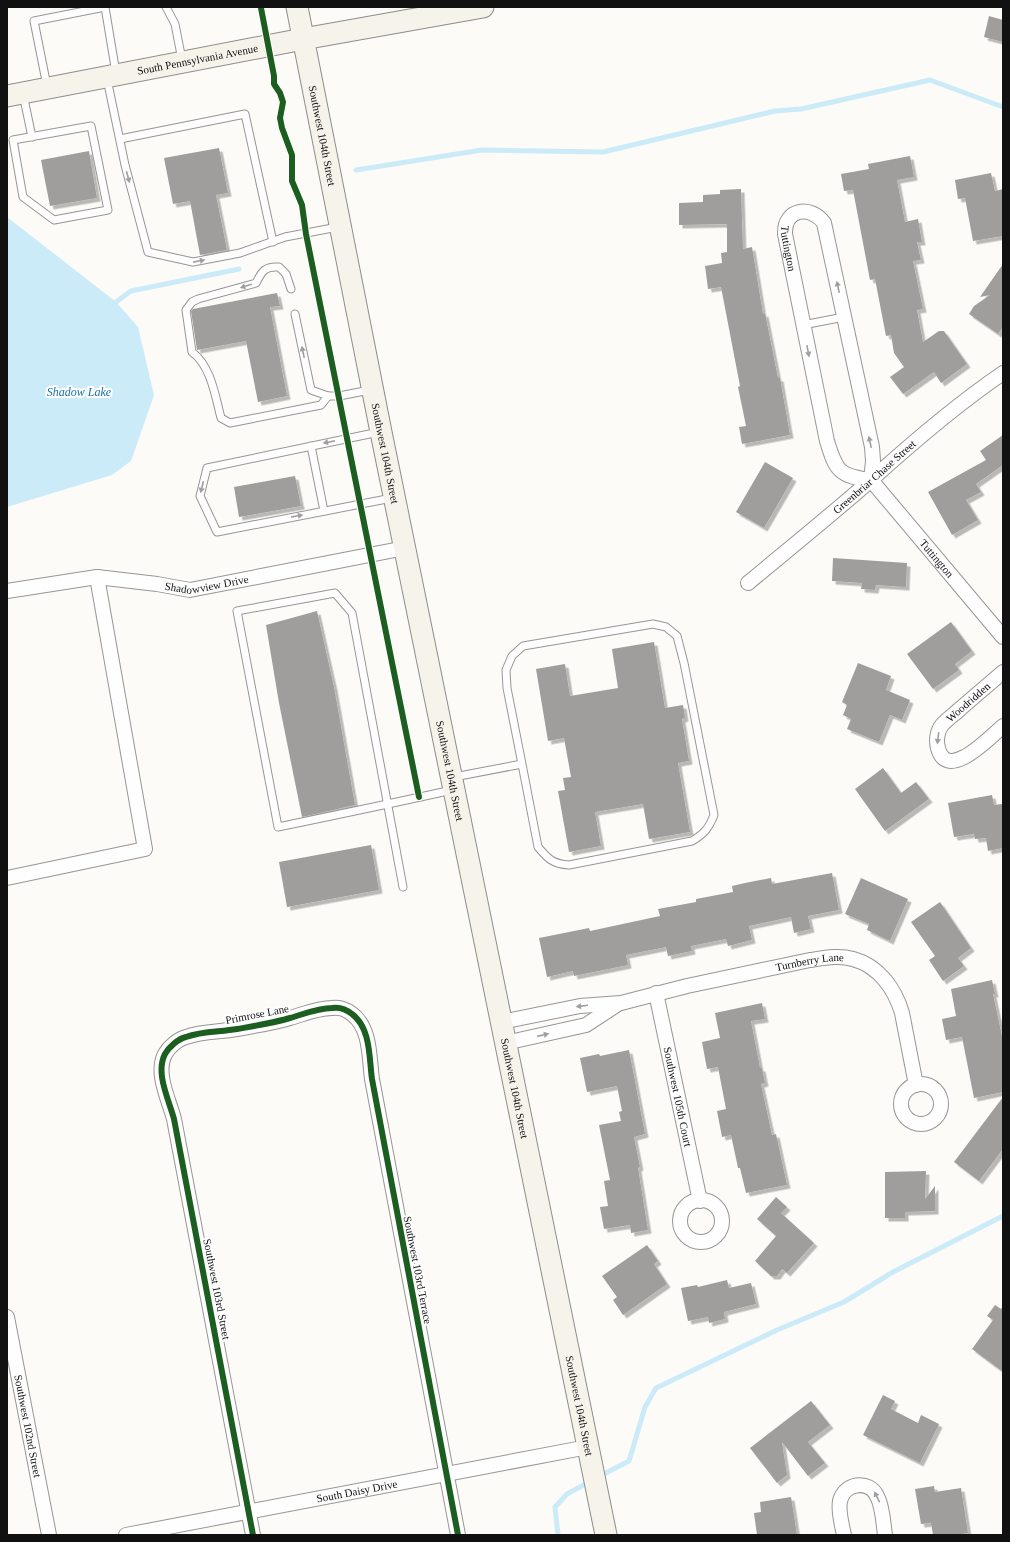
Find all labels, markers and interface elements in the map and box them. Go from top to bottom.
street label: South Pennsylvania Avenue [136,42,259,77]
street label: Southwest 104th Street [307,84,338,187]
one-way arrow [125,171,131,183]
street label: Tuttington [779,225,798,273]
one-way arrow [193,258,206,264]
one-way arrow [835,281,841,293]
one-way arrow [239,283,251,289]
one-way arrow [806,344,812,357]
one-way arrow [300,346,306,358]
water label: Shadow Lake [47,385,112,399]
street label: Southwest 104th Street [369,402,401,505]
one-way arrow [867,435,873,448]
street label: Greenbriar Chase Street [830,437,918,516]
one-way arrow [323,439,335,445]
one-way arrow [199,481,205,493]
one-way arrow [291,513,303,519]
street label: Tuttington [917,537,957,580]
street label: Shadowview Drive [164,573,249,596]
street label: Woodridden [944,679,993,724]
street label: Southwest 104th Street [434,720,466,822]
one-way arrow [935,732,941,745]
street label: Turnberry Lane [774,951,844,973]
street label: Primrose Lane [224,1002,290,1026]
one-way arrow [576,1003,588,1010]
one-way arrow [537,1032,549,1038]
street label: Southwest 104th Street [499,1037,531,1140]
street label: Southwest 105th Court [662,1046,694,1148]
street label: Southwest 103rd Terrace [402,1215,434,1325]
street label: Southwest 103rd Street [201,1237,233,1341]
street label: Southwest 104th Street [564,1354,596,1457]
street label: Southwest 102nd Street [12,1374,44,1478]
street label: South Daisy Drive [315,1477,398,1505]
one-way arrow [874,1492,880,1503]

